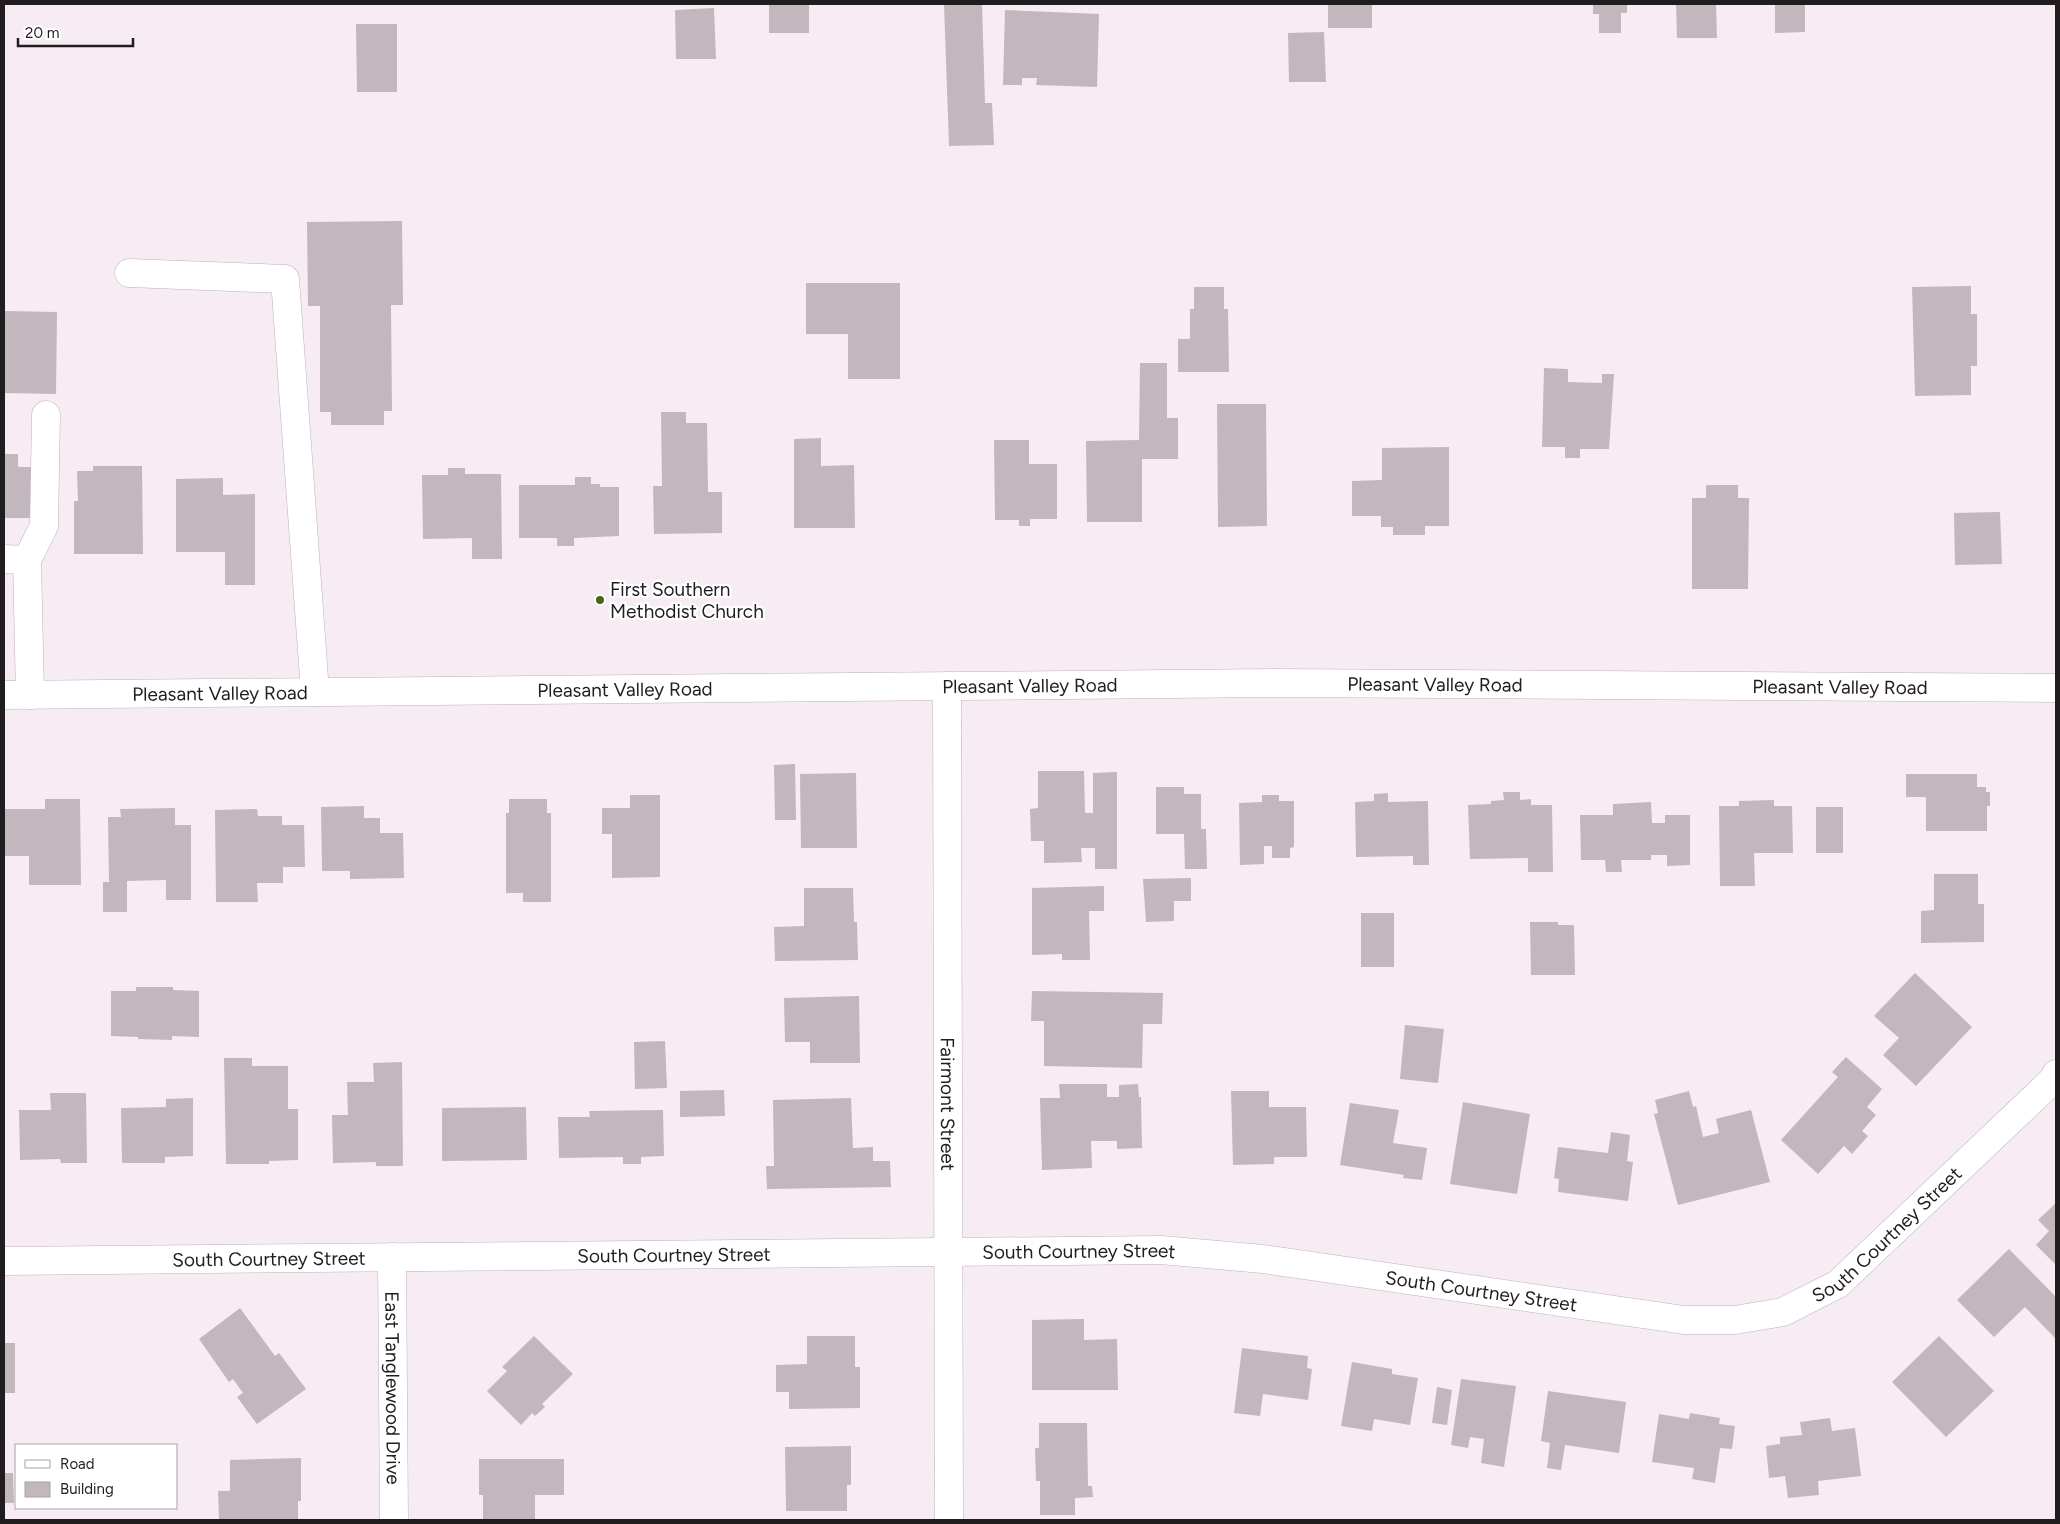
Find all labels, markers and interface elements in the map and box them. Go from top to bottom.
scale bar [18,15,132,47]
text: 20 m [25,24,59,42]
place label: First Southern Methodist Church [610,578,764,623]
marker: First Southern Methodist Church [594,594,606,606]
street label: Pleasant Valley Road [1347,672,1523,697]
street label: Pleasant Valley Road [942,673,1118,698]
street label: Pleasant Valley Road [1752,675,1928,699]
street label: Pleasant Valley Road [537,677,713,702]
street label: Pleasant Valley Road [132,681,308,706]
street label: Fairmont Street [936,1037,959,1171]
street label: South Courtney Street [1808,1162,1966,1307]
street label: South Courtney Street [982,1239,1177,1264]
street label: South Courtney Street [577,1243,771,1268]
street label: South Courtney Street [172,1247,366,1271]
street label: South Courtney Street [1384,1266,1579,1316]
street label: East Tanglewood Drive [380,1291,405,1485]
legend [15,1444,178,1509]
text: Road [60,1455,95,1473]
text: Building [60,1480,114,1498]

